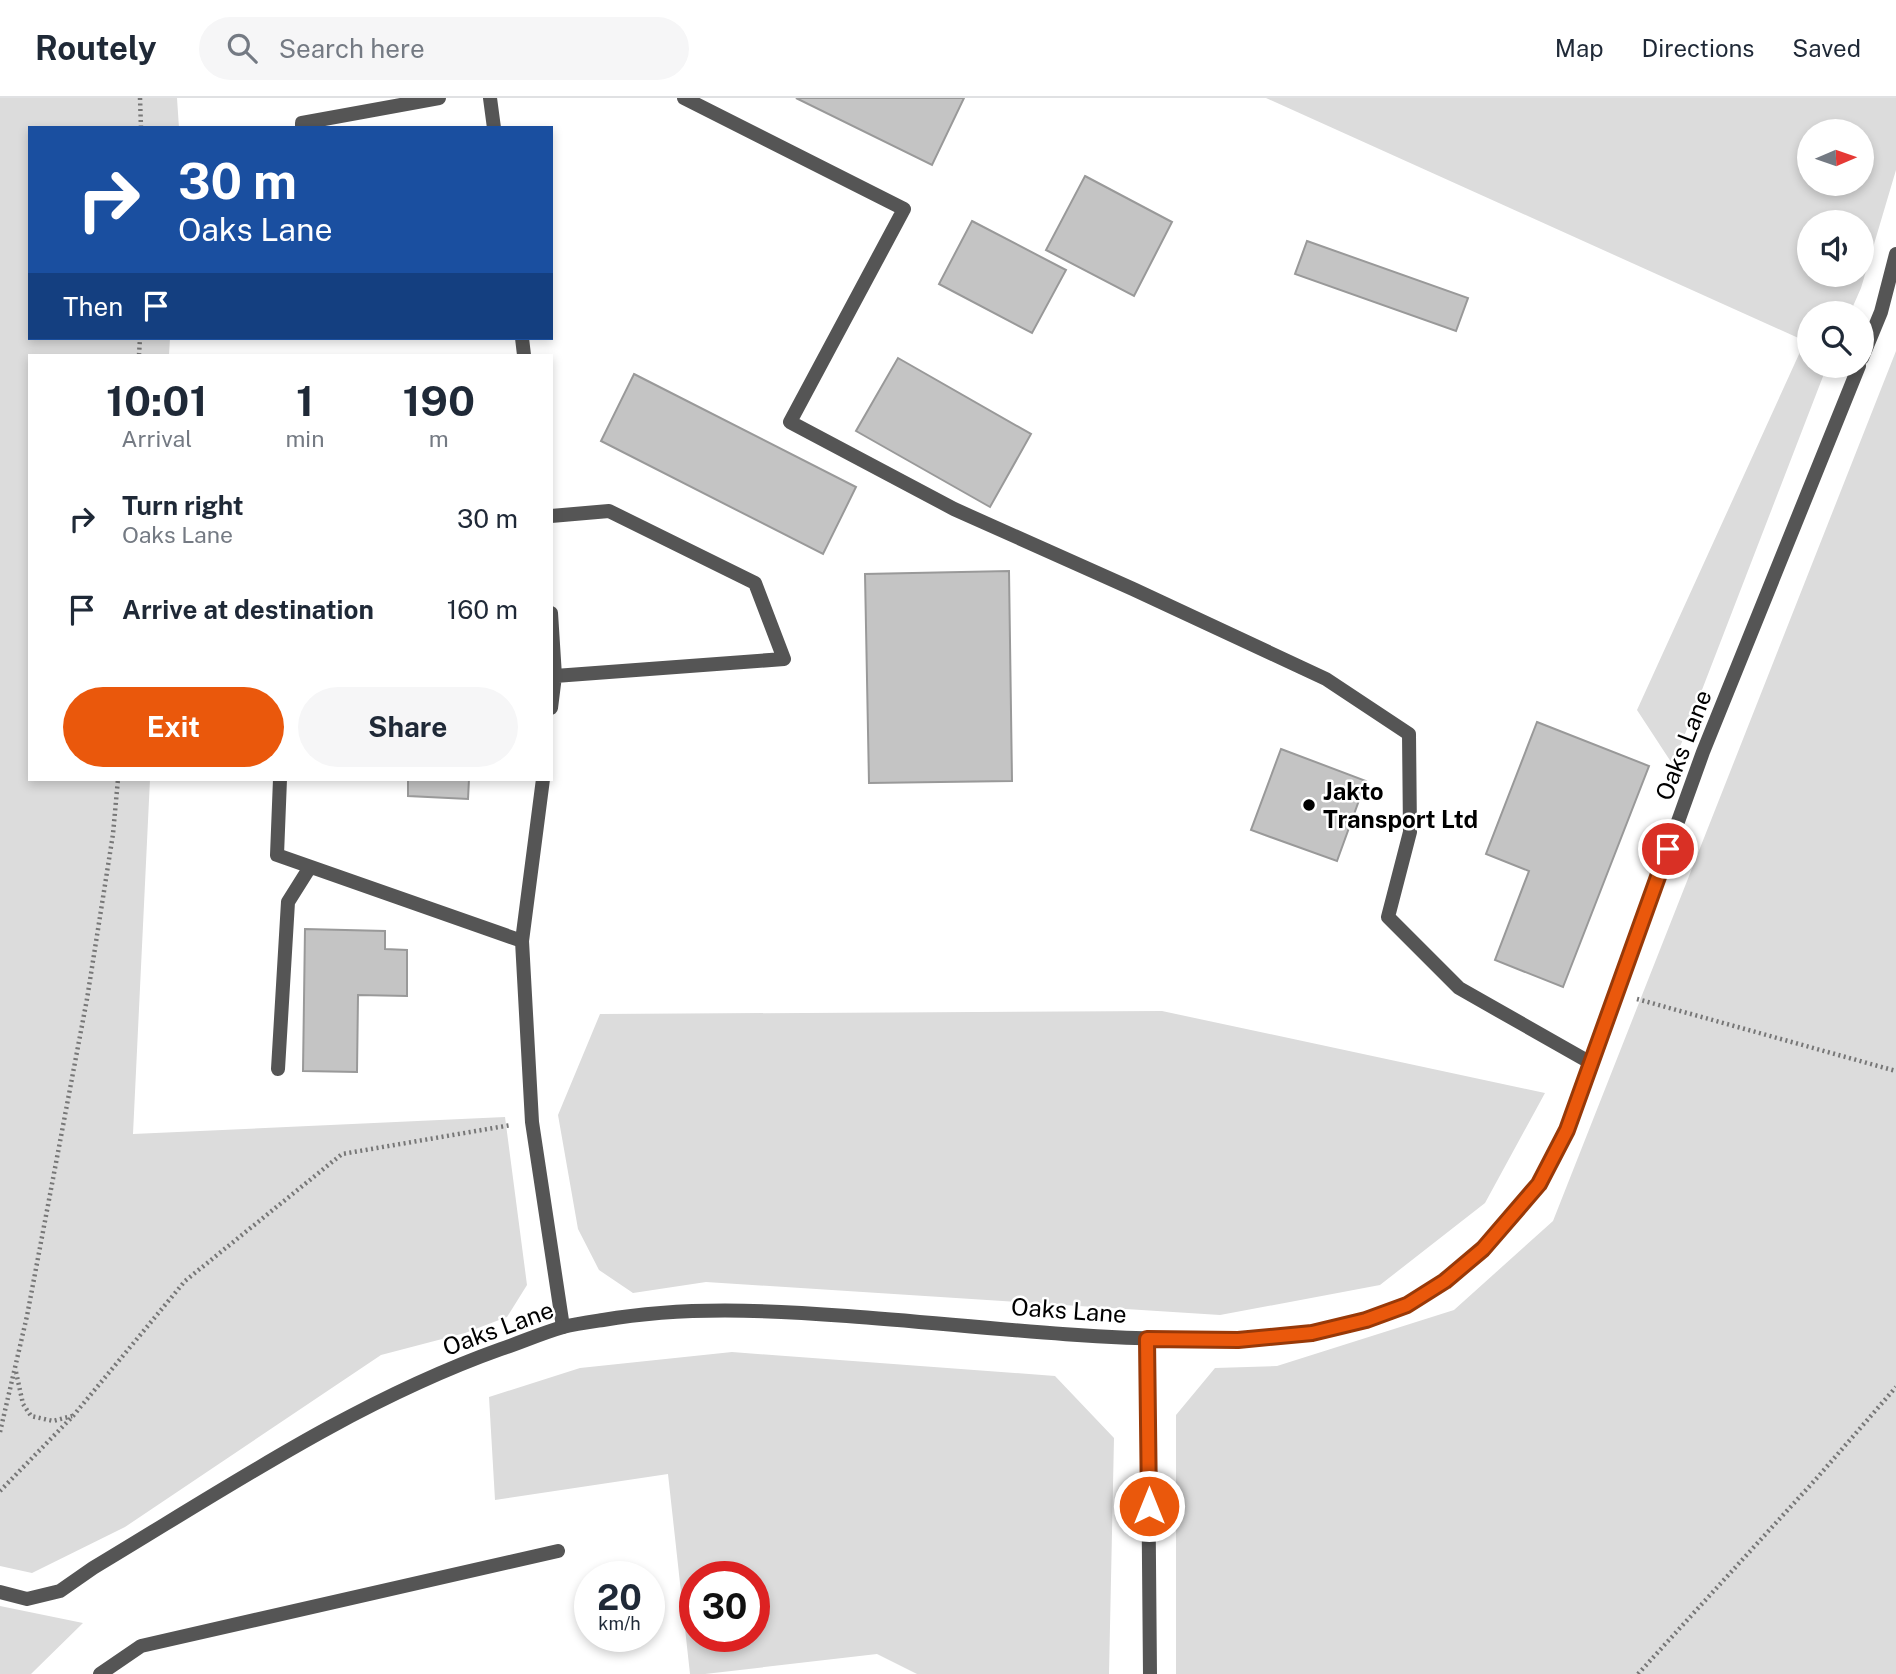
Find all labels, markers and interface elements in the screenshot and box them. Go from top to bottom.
search box [199,17,689,80]
text: Routely [35,29,157,67]
icon: search [223,29,261,67]
text: Search here [279,33,425,64]
text: Map [1555,34,1604,62]
text: Directions [1642,34,1754,62]
text: Saved [1792,34,1861,62]
north arrow [1797,119,1874,196]
map controls [1797,119,1874,378]
text: 30 m [178,152,297,210]
icon: right [63,154,154,245]
button: sound [1797,210,1874,287]
text: Oaks Lane [178,211,333,248]
icon: arrive [137,287,175,325]
text: Then [63,291,123,322]
button: search [1797,301,1874,378]
text: 10:01 [106,376,207,425]
text: 1 [296,376,314,425]
text: 190 [402,376,475,425]
text: Arrival [121,425,192,452]
text: min [285,425,324,452]
text: m [429,425,449,452]
text: Turn right [122,490,244,521]
icon: right [63,500,101,538]
text: 30 m [457,503,518,534]
text: Oaks Lane [122,521,233,548]
icon: arrive [63,591,101,629]
text: Arrive at destination [122,594,374,625]
text: 160 m [447,594,518,625]
street label: Oaks Lane [1649,686,1717,804]
button: Exit [63,687,284,767]
button: Share [298,687,518,767]
place label: Jakto Transport Ltd [1323,777,1478,833]
marker: Jakto Transport Ltd [1301,797,1317,813]
pin [1638,819,1698,879]
icon: arrive [1649,830,1687,868]
street label: Oaks Lane [1010,1292,1128,1328]
street label: Oaks Lane [439,1295,557,1361]
position arrow [1112,1469,1186,1543]
speed limit sign: 30 [679,1561,770,1652]
text: 20 [597,1577,642,1618]
text: km/h [598,1613,641,1634]

